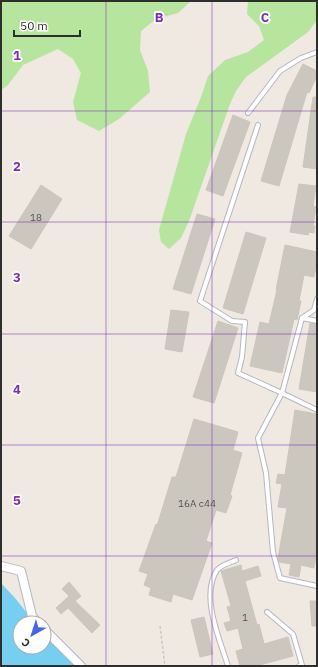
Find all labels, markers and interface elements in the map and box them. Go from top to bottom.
text: B [155,9,164,26]
text: C [261,9,270,26]
scale bar [14,12,80,38]
text: 50 m [20,18,48,33]
text: 1 [13,47,21,64]
text: 2 [13,158,21,175]
house number: 18 [30,211,42,224]
text: 3 [13,269,21,286]
text: 4 [13,381,21,398]
text: 5 [13,492,21,509]
house number: 16А с44 [178,497,216,510]
house number: 1 [242,611,248,624]
north arrow [12,615,52,655]
text: С [19,635,33,650]

